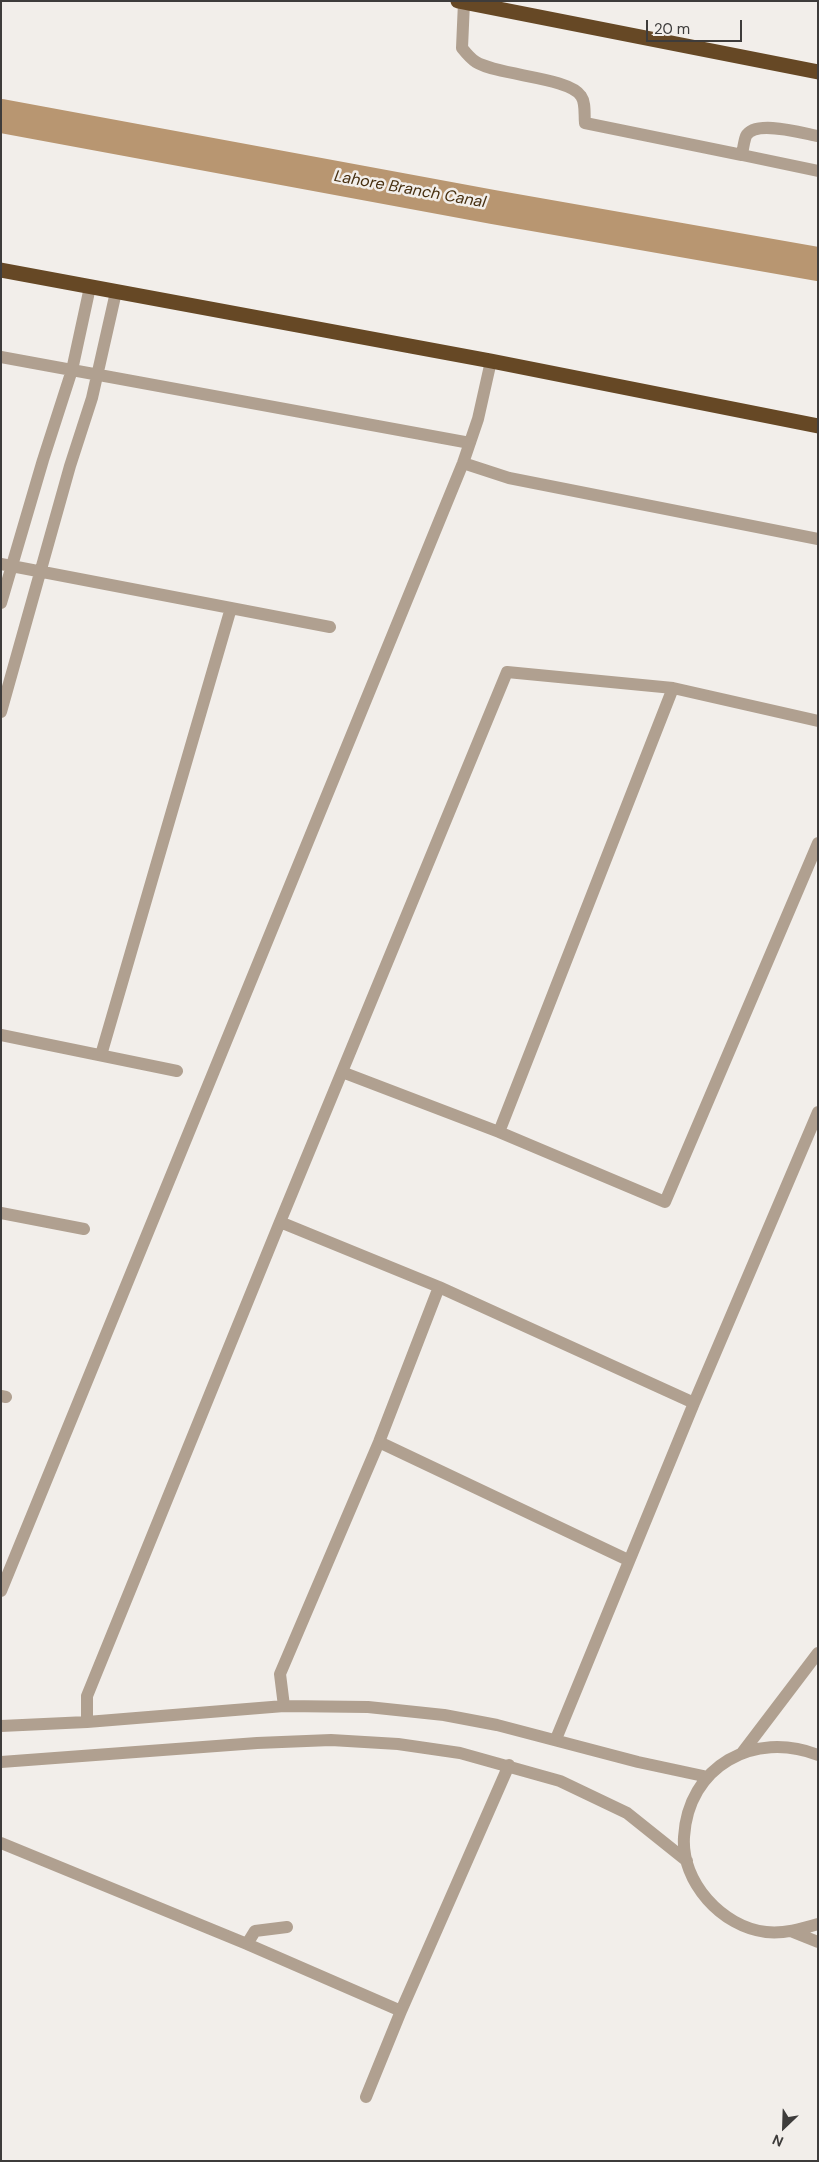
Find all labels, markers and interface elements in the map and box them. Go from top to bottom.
scale bar [649,10,745,42]
text: 20 m [654,19,690,39]
water label: Lahore Branch Canal [333,167,487,213]
north arrow [759,2102,809,2152]
text: N [770,2130,786,2151]

